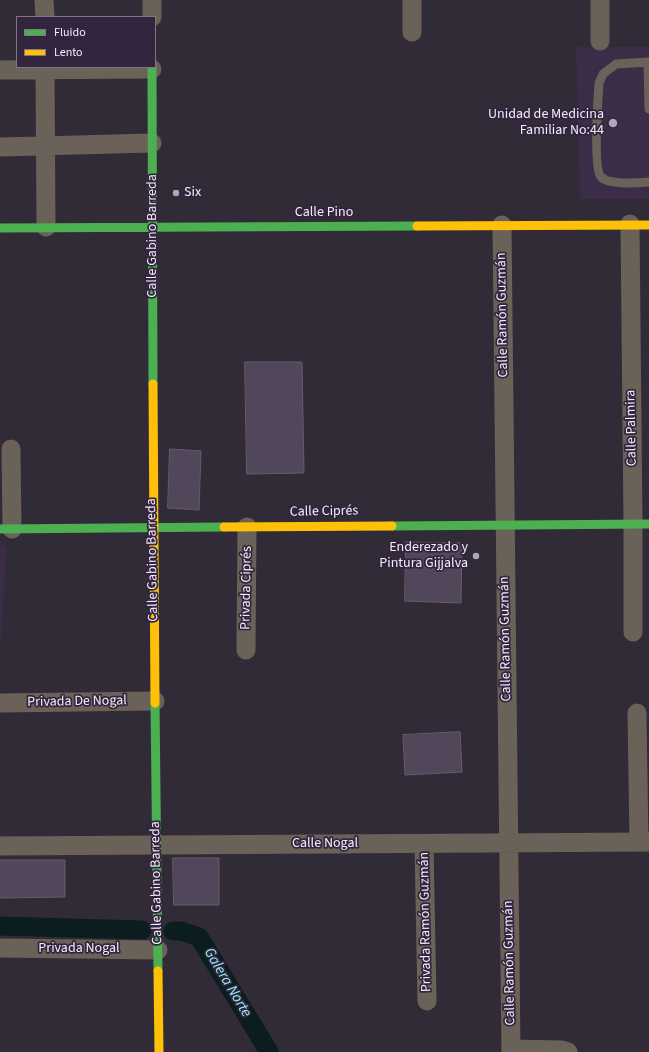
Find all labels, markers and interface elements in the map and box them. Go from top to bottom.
legend [16,16,156,68]
text: Fluido [54,24,86,41]
text: Lento [54,44,83,61]
place label: Unidad de Medicina Familiar No:44 [488,107,604,140]
marker: Unidad de Medicina Familiar No:44 [607,117,619,129]
street label: Calle Gabino Barreda [145,174,161,298]
place label: Six [184,185,201,201]
marker: Six [171,188,181,198]
street label: Calle Pino [295,205,353,221]
street label: Calle Ramón Guzmán [494,252,512,378]
street label: Calle Palmira [623,390,641,466]
street label: Calle Gabino Barreda [144,498,162,622]
street label: Calle Ciprés [290,503,358,521]
place label: Enderezado y Pintura Gijjalva [379,540,468,572]
street label: Privada Ciprés [238,546,256,630]
marker: Enderezado y Pintura Gijjalva [471,551,481,561]
street label: Calle Ramón Guzmán [497,576,515,702]
street label: Privada De Nogal [27,693,127,711]
street label: Calle Gabino Barreda [148,821,166,945]
street label: Calle Nogal [292,836,358,852]
street label: Privada Ramón Guzmán [416,852,436,992]
street label: Calle Ramón Guzmán [501,900,519,1026]
street label: Privada Nogal [38,941,120,957]
water label: Galera Norte [199,945,255,1021]

